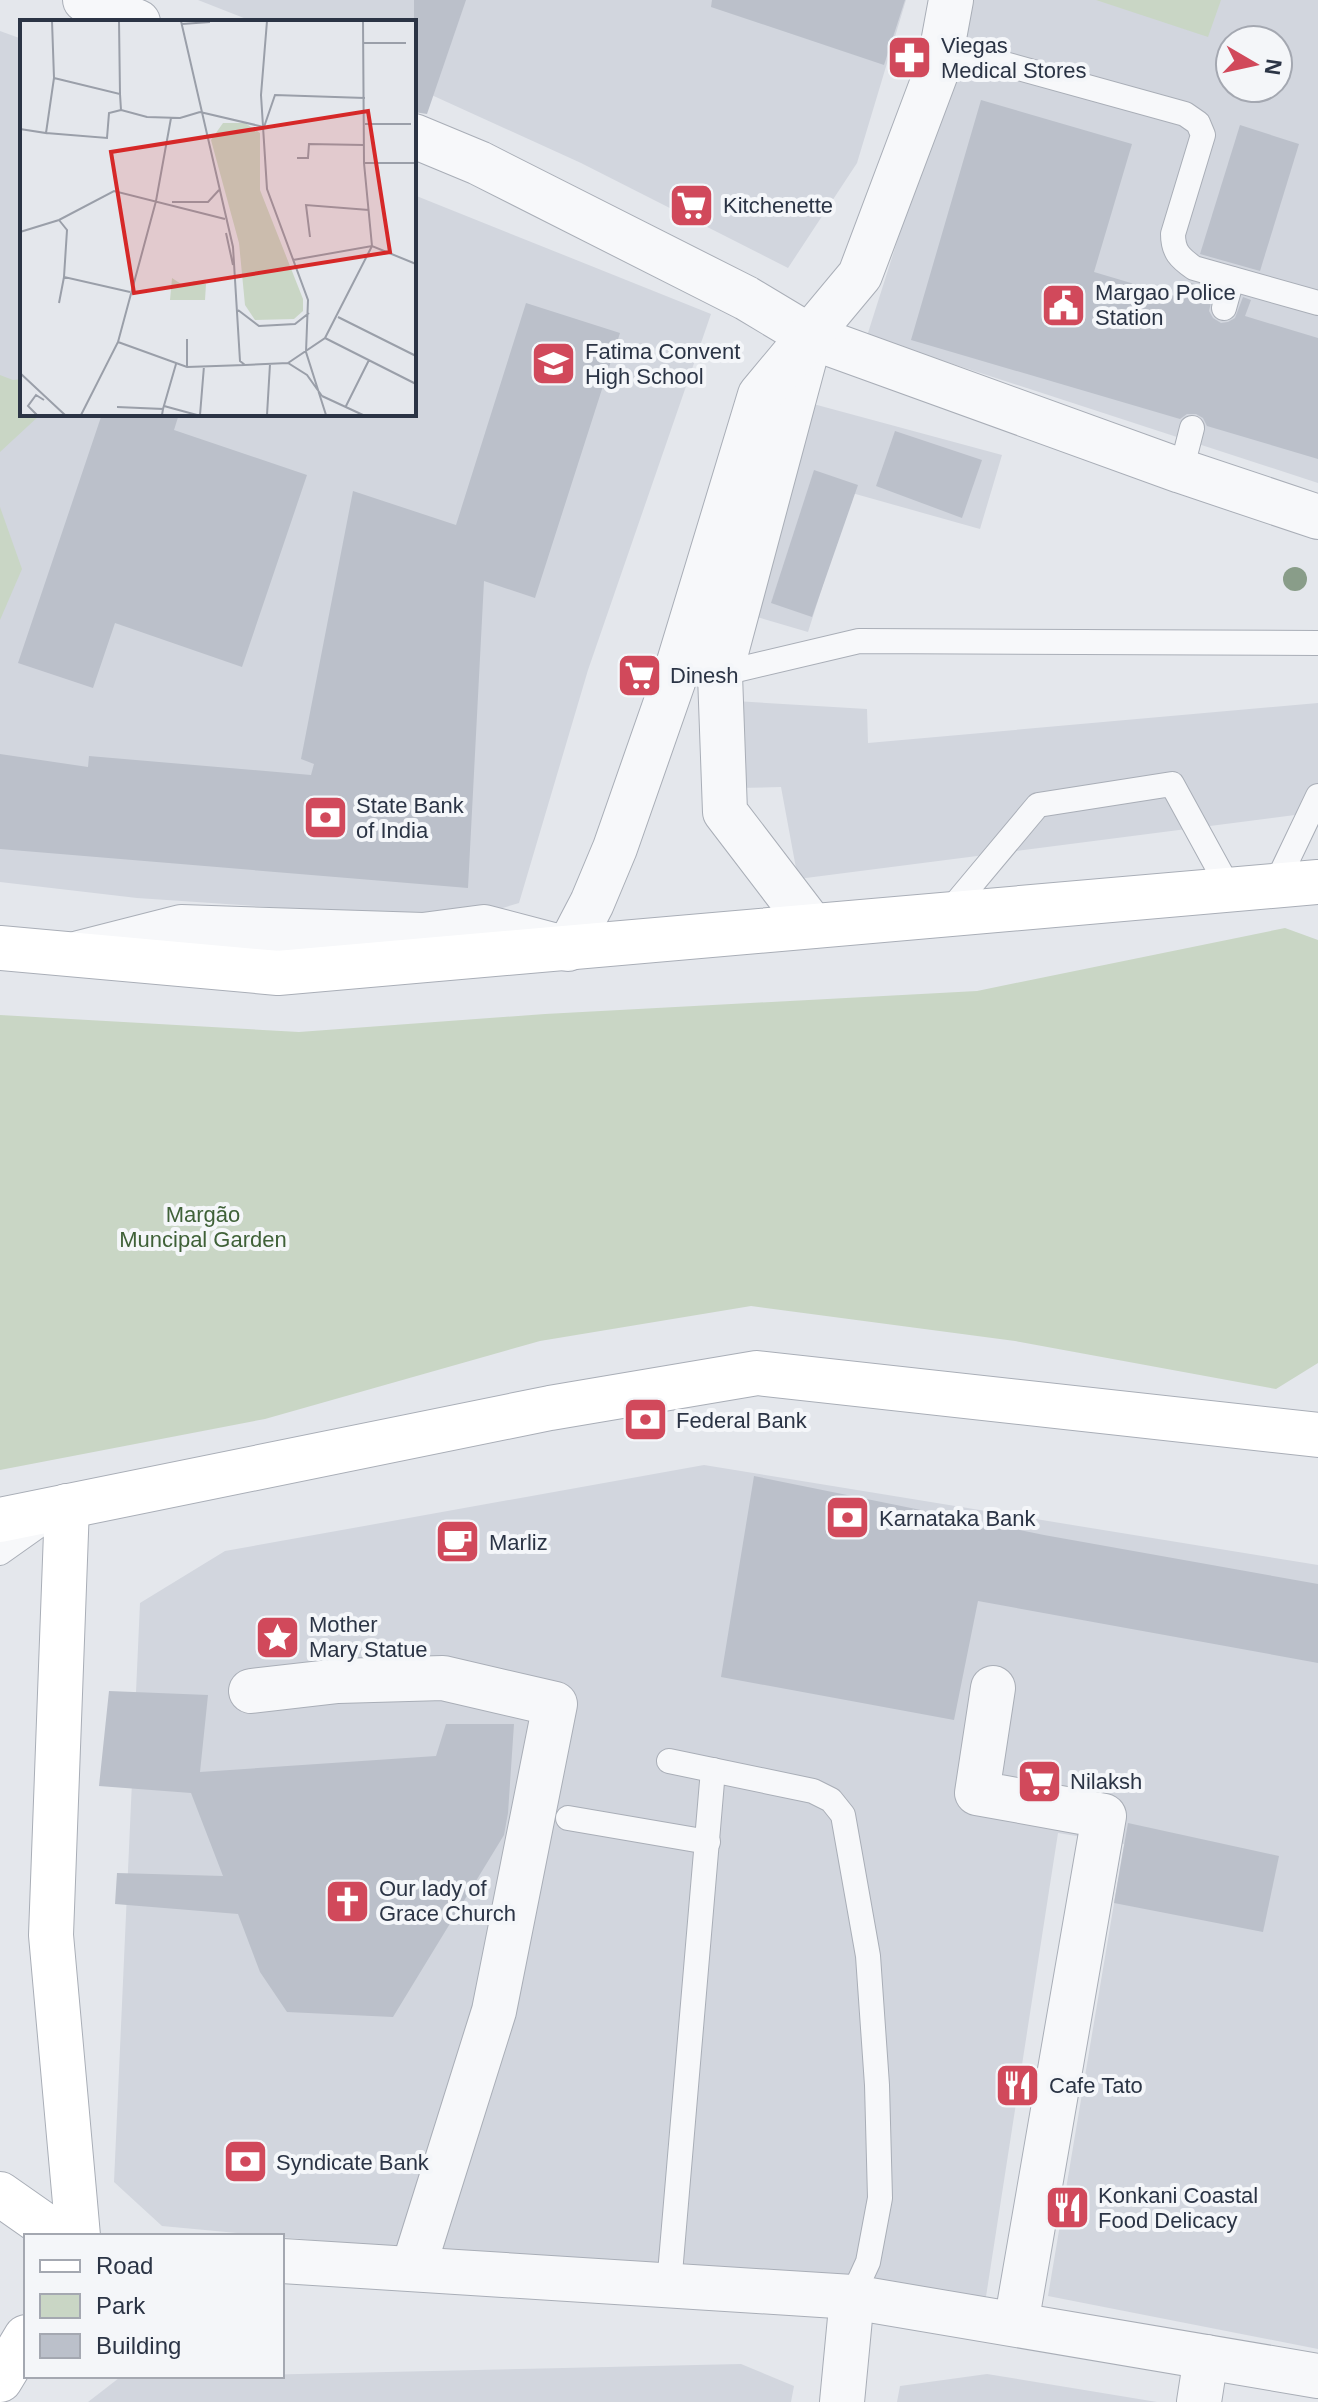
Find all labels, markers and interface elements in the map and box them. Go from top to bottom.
inset map [20,20,416,416]
north arrow [1214,24,1294,104]
place label: Viegas Medical Stores [941,33,1087,83]
pharmacy icon: Viegas Medical Stores [886,34,934,82]
text: N [1260,57,1287,77]
supermarket icon: Kitchenette [668,181,716,229]
place label: Kitchenette [723,193,833,218]
place label: Margao Police Station [1095,280,1236,330]
public building icon: Margao Police Station [1040,281,1088,329]
place label: Fatima Convent High School [585,339,740,389]
school or university icon: Fatima Convent High School [530,340,578,388]
supermarket icon: Dinesh [615,651,663,699]
place label: Dinesh [670,663,738,688]
place label: State Bank of India [356,793,465,843]
bank icon: State Bank of India [301,794,349,842]
park label: Margão Muncipal Garden [119,1202,287,1252]
bank icon: Federal Bank [621,1396,669,1444]
place label: Federal Bank [676,1408,808,1433]
bank icon: Karnataka Bank [824,1494,872,1542]
place label: Karnataka Bank [879,1506,1037,1531]
cafe icon: Marliz [434,1518,482,1566]
place label: Marliz [489,1530,548,1555]
place label: Mother Mary Statue [309,1612,428,1662]
place icon: Mother Mary Statue [254,1613,302,1661]
supermarket icon: Nilaksh [1015,1757,1063,1805]
place label: Nilaksh [1070,1769,1142,1794]
place label: Our lady of Grace Church [379,1876,516,1926]
church icon: Our lady of Grace Church [324,1877,372,1925]
restaurant icon: Cafe Tato [994,2061,1042,2109]
place label: Cafe Tato [1049,2073,1143,2098]
bank icon: Syndicate Bank [221,2138,269,2186]
place label: Syndicate Bank [276,2150,430,2175]
place label: Konkani Coastal Food Delicacy [1098,2183,1258,2233]
restaurant icon: Konkani Coastal Food Delicacy [1043,2184,1091,2232]
legend [24,2234,284,2378]
text: Road [96,2252,153,2279]
text: Park [96,2292,146,2319]
text: Building [96,2332,181,2359]

